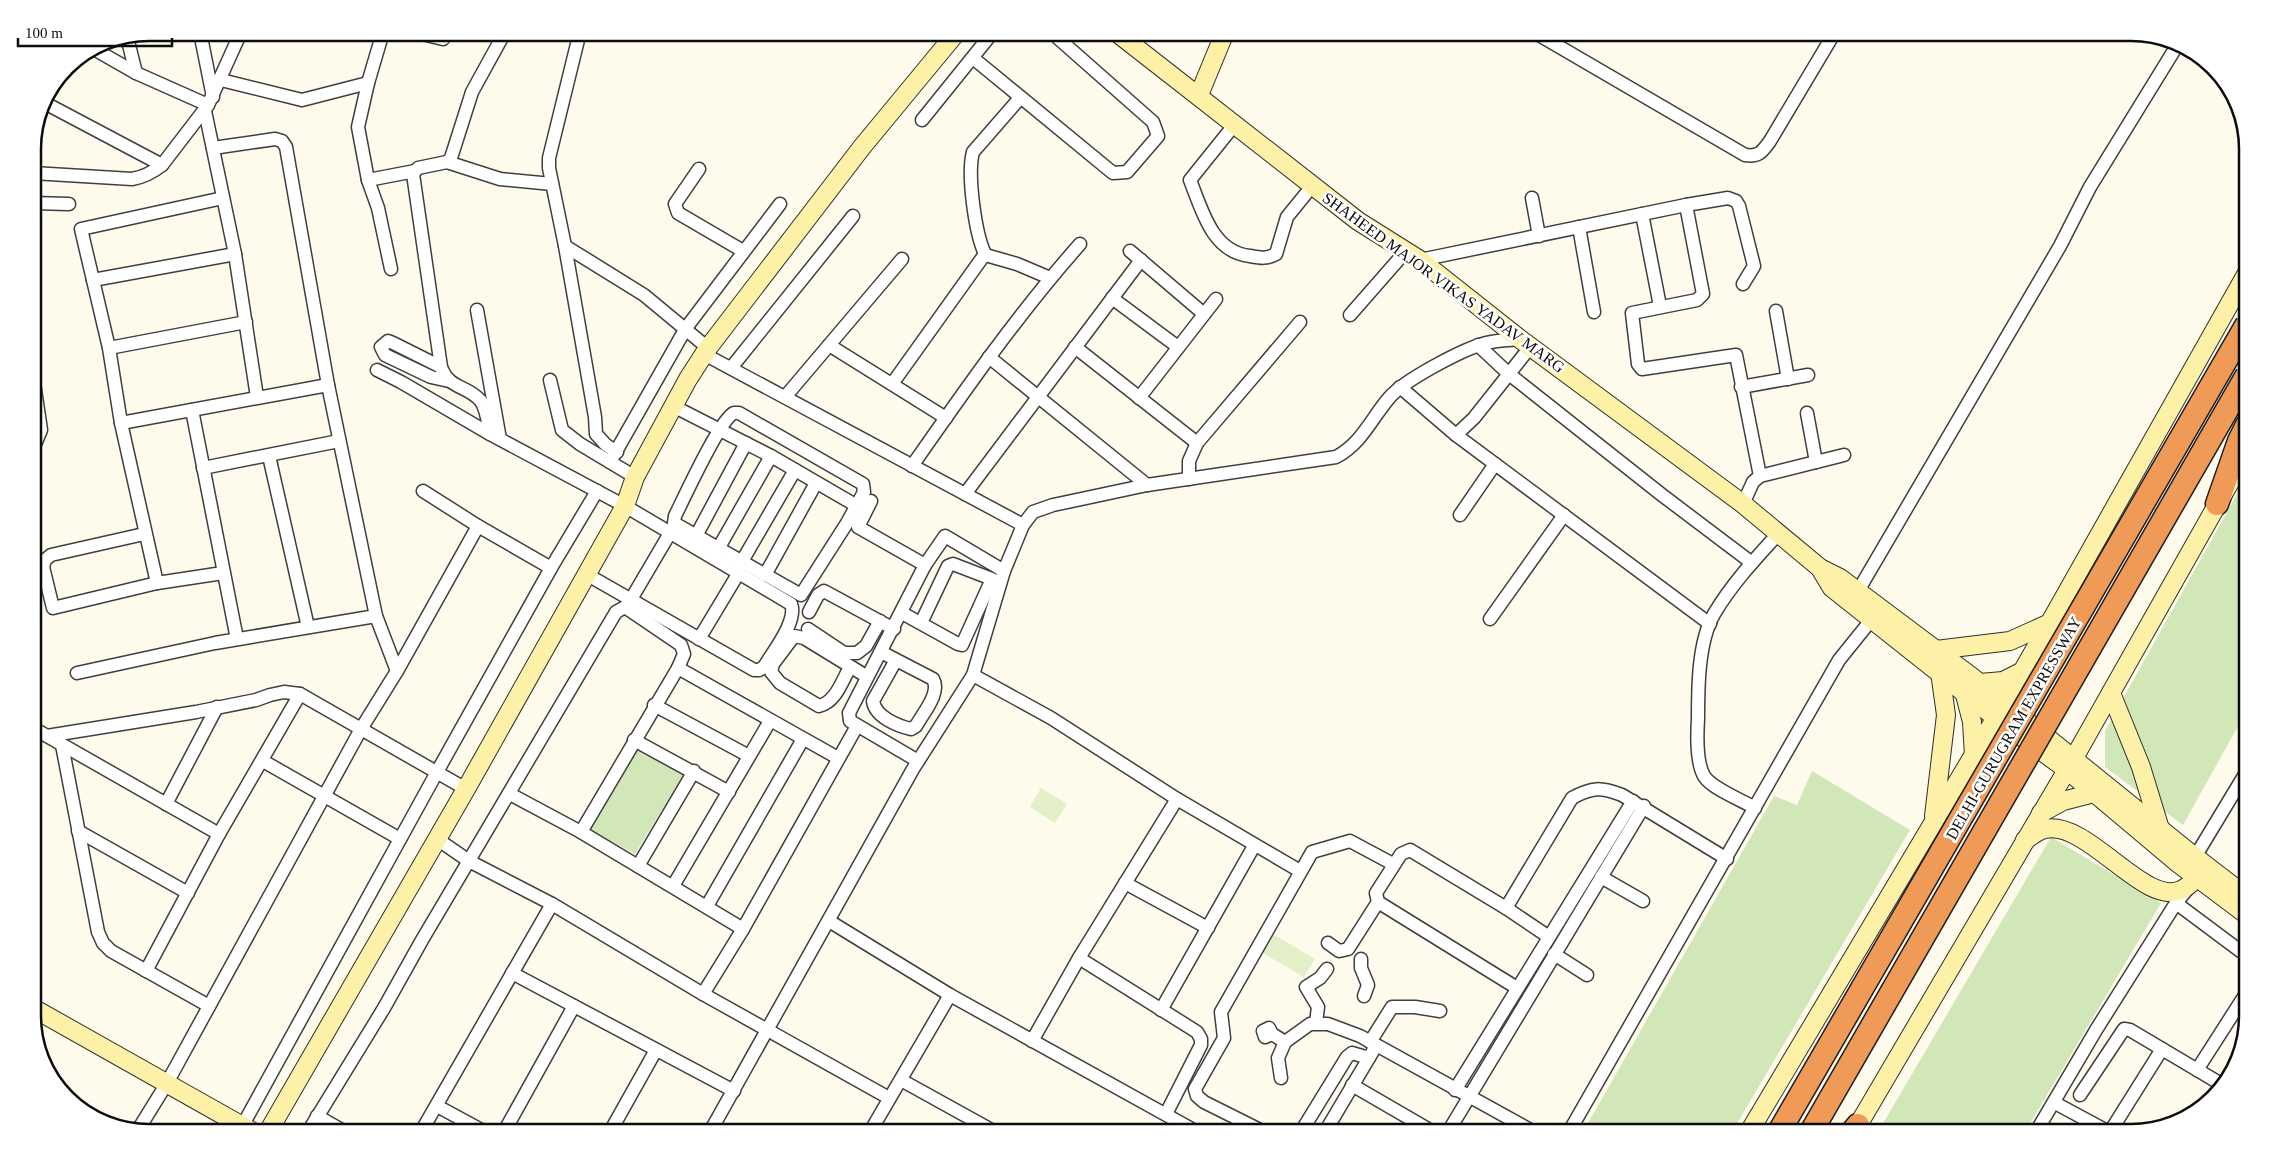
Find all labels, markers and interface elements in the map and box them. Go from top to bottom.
scale bar [18,15,171,47]
text: 100 m [25,25,63,41]
street label: SHAHEED MAJOR VIKAS YADAV MARG [1320,189,1568,376]
street label: DELHI-GURUGRAM EXPRESSWAY [1943,614,2085,843]

